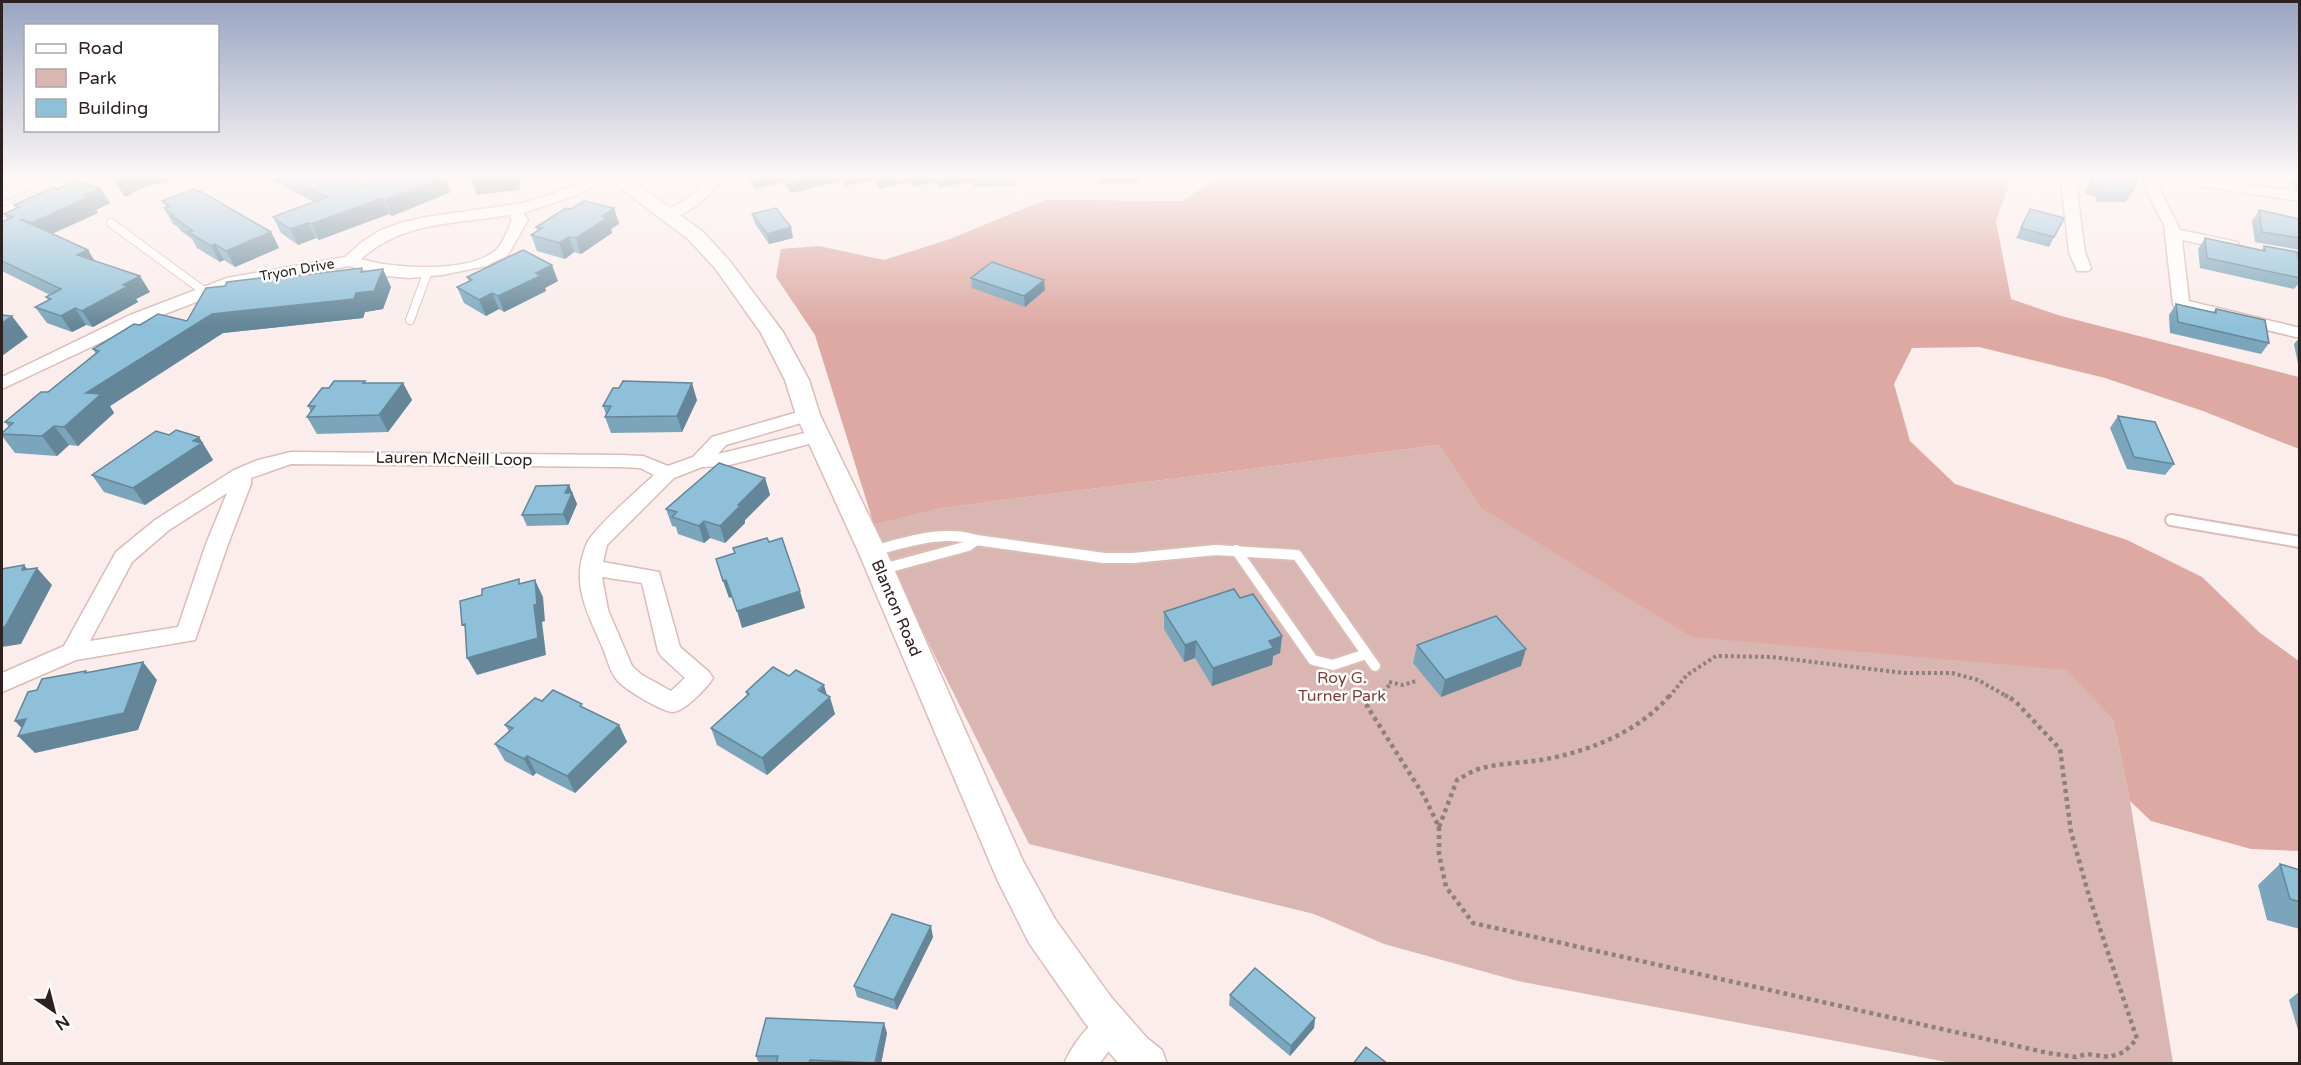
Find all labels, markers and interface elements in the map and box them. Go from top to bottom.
legend [24,24,219,132]
text: Road [78,37,123,59]
text: Park [78,67,117,89]
text: Building [78,97,148,119]
street label: Tryon Drive [258,255,336,285]
street label: Lauren McNeill Loop [375,448,533,470]
street label: Blanton Road [867,557,925,659]
park label: Roy G. Turner Park [1298,668,1386,706]
north arrow [24,981,84,1041]
text: N [51,1011,73,1034]

